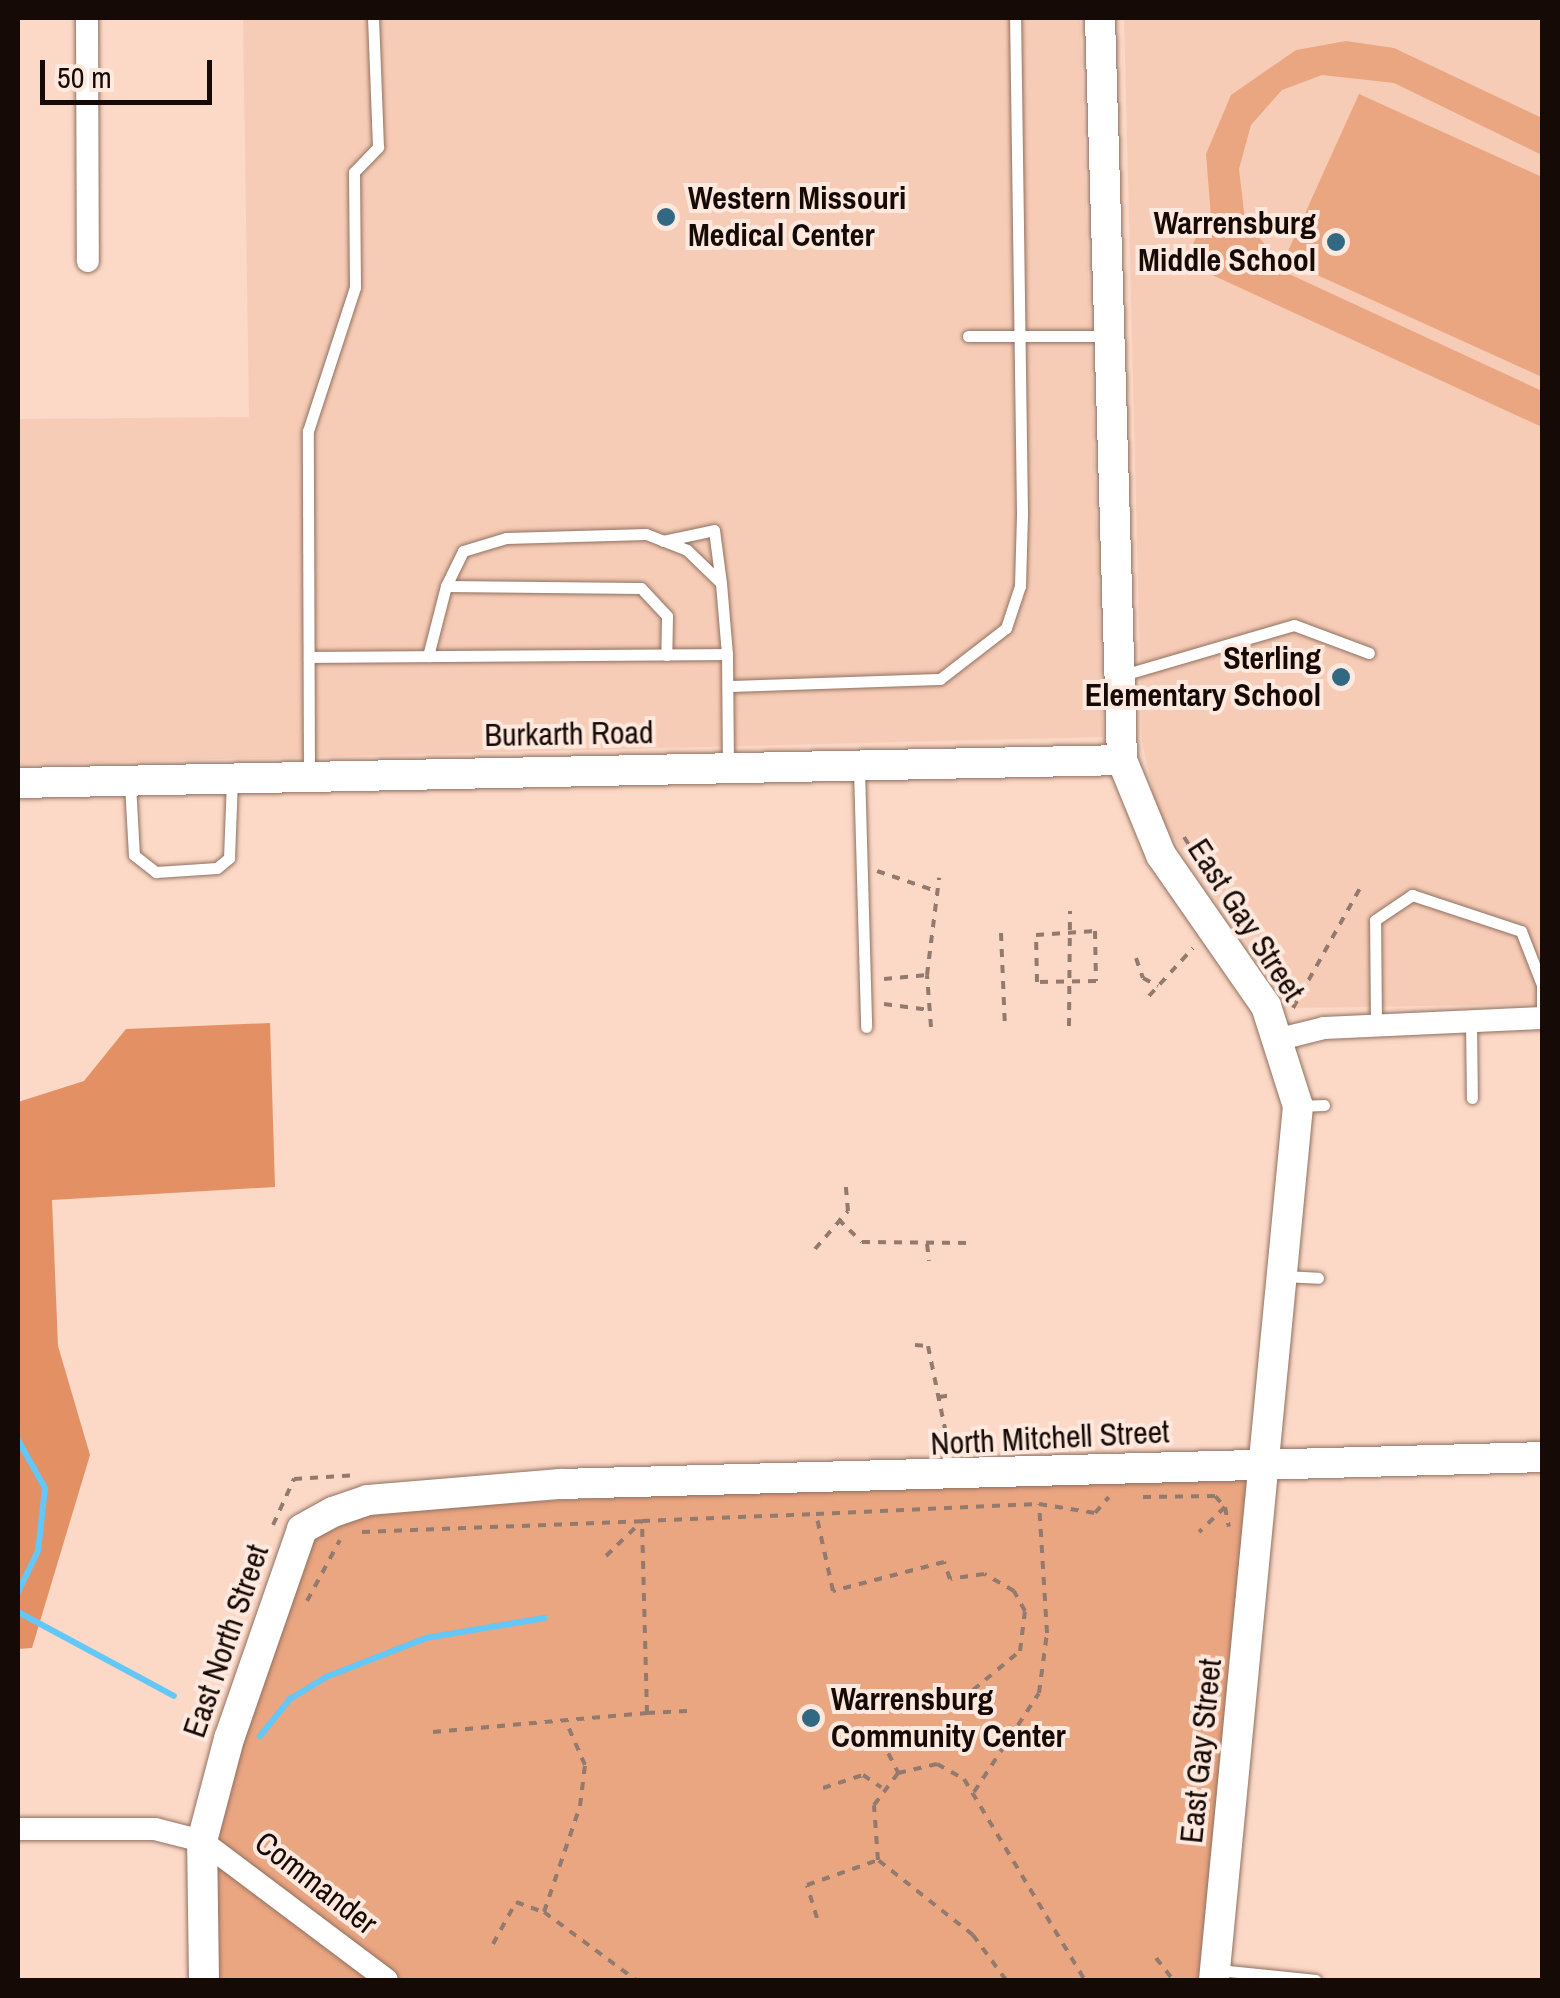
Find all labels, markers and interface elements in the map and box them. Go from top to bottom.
scale bar [45,40,218,102]
text: 50 m [57,57,112,97]
place label: Western Missouri Medical Center [688,180,906,255]
marker: Western Missouri Medical Center [653,204,679,230]
place label: Warrensburg Middle School [1138,205,1316,280]
marker: Warrensburg Middle School [1325,231,1347,253]
place label: Sterling Elementary School [1085,640,1321,715]
marker: Sterling Elementary School [1330,666,1352,688]
street label: Burkarth Road [484,713,654,755]
street label: East Gay Street [1179,832,1313,1008]
street label: North Mitchell Street [930,1413,1170,1463]
street label: East North Street [175,1540,277,1742]
street label: East Gay Street [1172,1657,1230,1845]
place label: Warrensburg Community Center [831,1681,1066,1756]
marker: Warrensburg Community Center [800,1707,822,1729]
street label: Commander [247,1823,385,1943]

